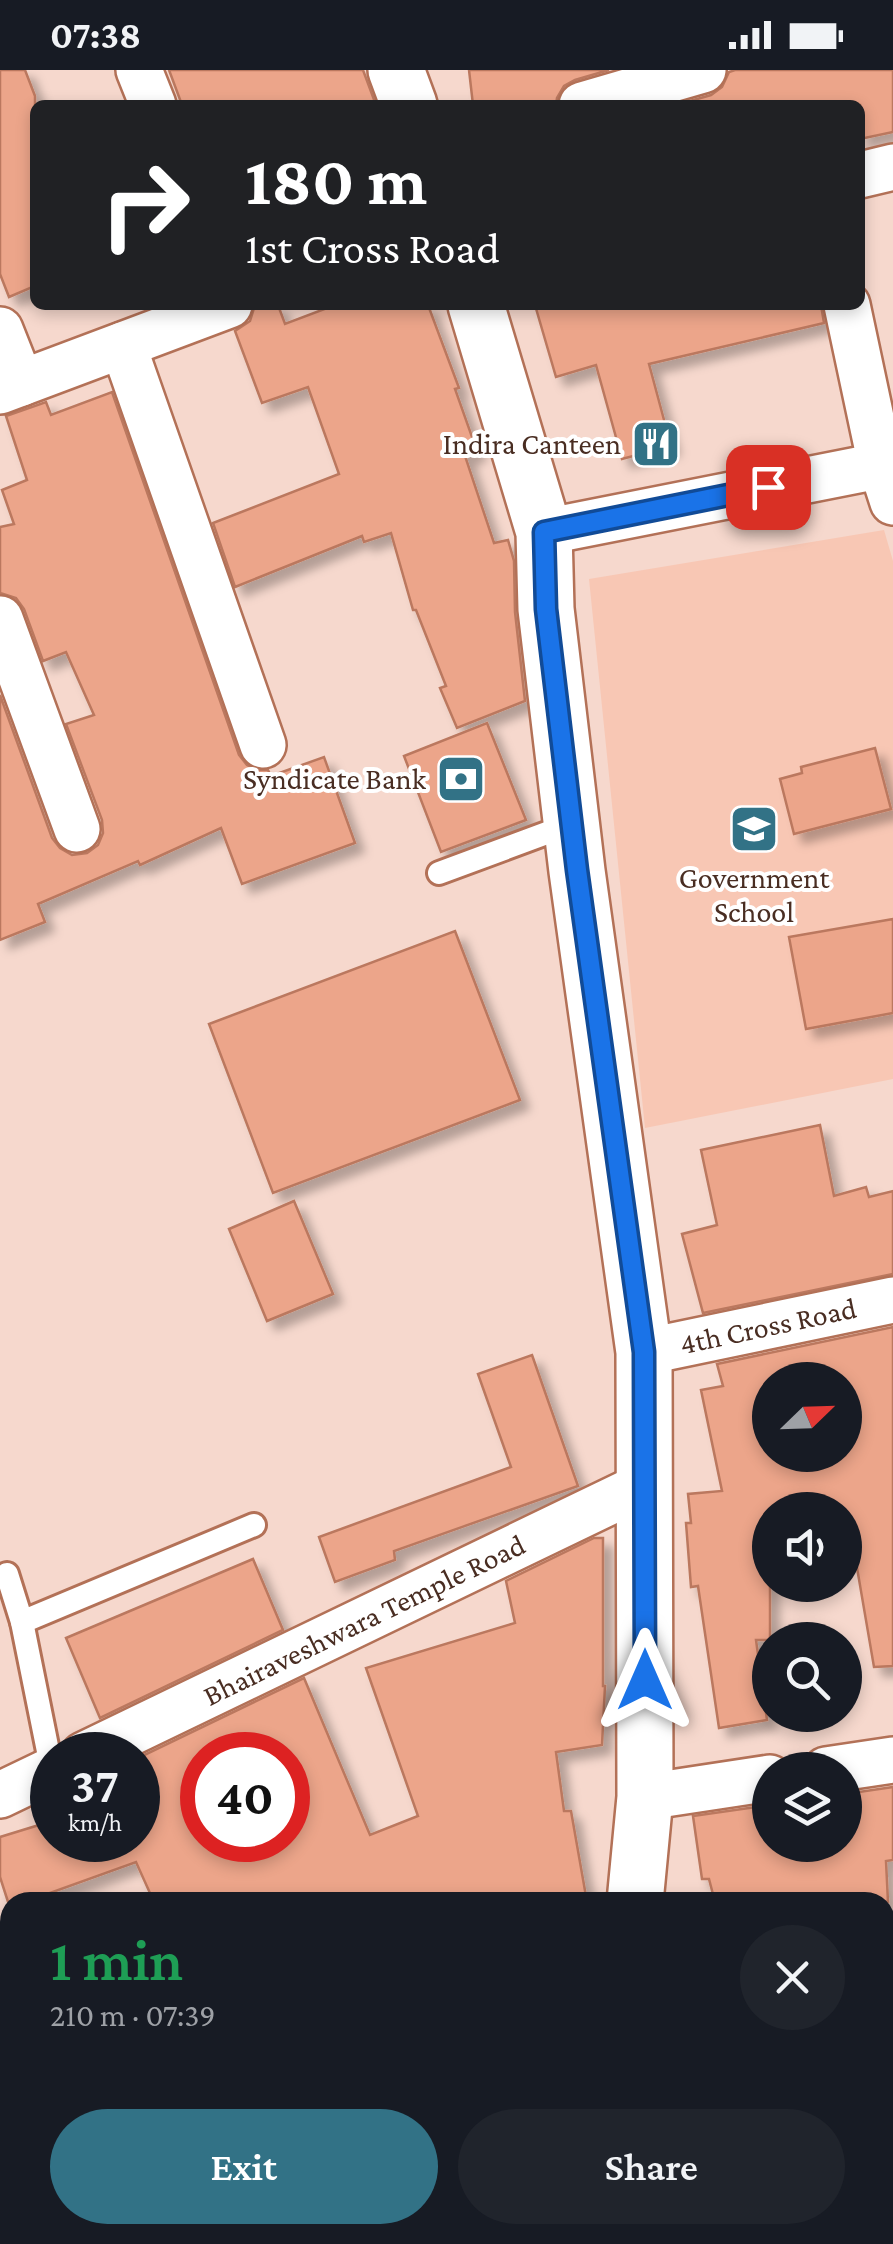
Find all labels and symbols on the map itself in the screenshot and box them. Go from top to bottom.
restaurant icon: Indira Canteen [630,418,682,470]
place label: Indira Canteen [443,427,621,460]
pin [726,445,811,530]
bank icon: Syndicate Bank [435,753,487,805]
place label: Syndicate Bank [243,762,427,796]
school or university icon: Government School [728,803,780,855]
place label: Government School [679,861,830,928]
street label: 4th Cross Road [677,1291,859,1360]
north arrow [752,1362,862,1472]
street label: Bhairaveshwara Temple Road [198,1527,531,1713]
position arrow [593,1628,697,1732]
speed limit sign: 40 [180,1732,310,1862]

